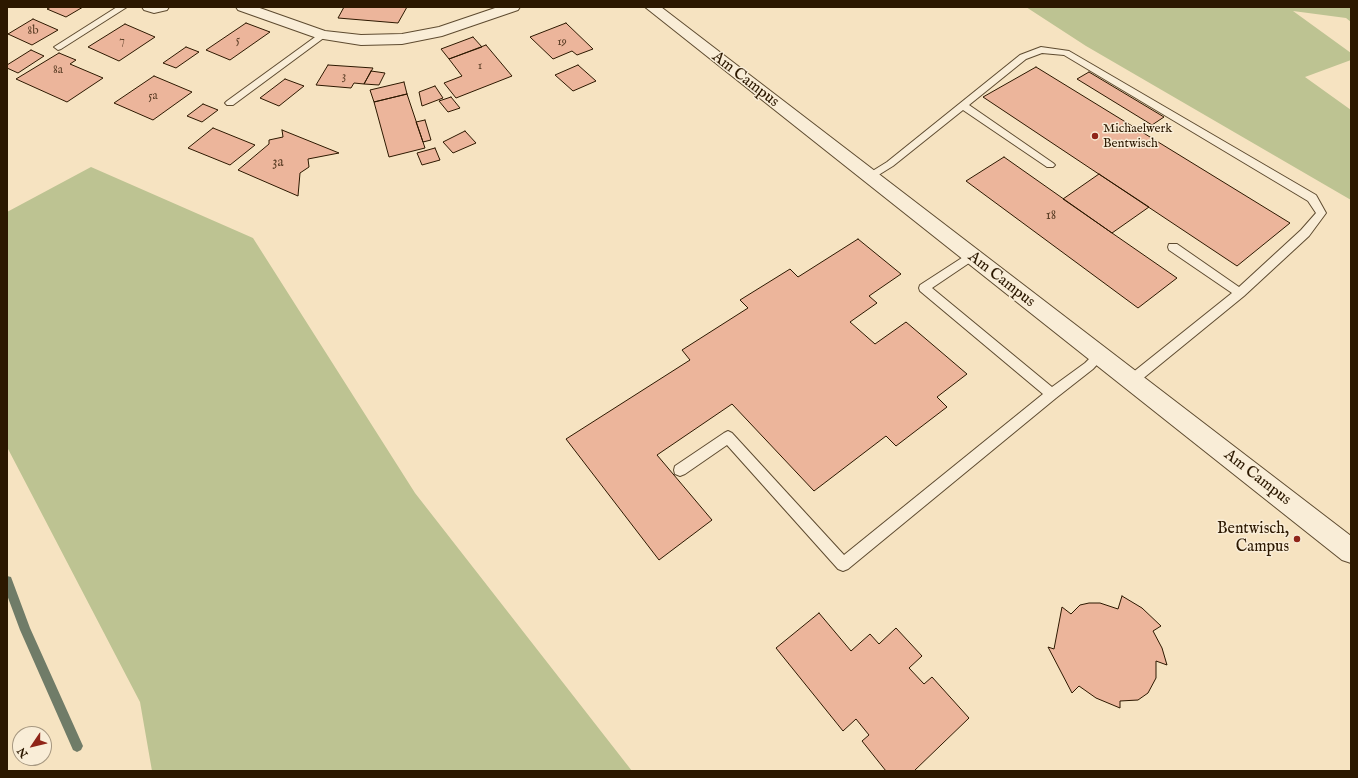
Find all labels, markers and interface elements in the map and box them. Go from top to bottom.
house number: 8b [27,25,39,39]
house number: 5 [236,34,240,48]
house number: 7 [119,35,125,49]
house number: 19 [557,36,567,50]
street label: Am Campus [708,48,782,112]
house number: 1 [478,60,482,74]
house number: 8a [53,64,63,78]
house number: 3 [342,70,346,84]
house number: 5a [148,90,158,104]
place label: Michaelwerk Bentwisch [1103,121,1172,152]
marker: Michaelwerk Bentwisch [1090,131,1100,141]
house number: 3a [272,155,284,171]
house number: 18 [1046,208,1056,224]
street label: Am Campus [964,248,1038,312]
street label: Am Campus [1220,446,1294,510]
place label: Bentwisch, Campus [1217,520,1289,558]
marker: Bentwisch, Campus [1292,534,1302,544]
north arrow [12,726,52,766]
text: N [15,744,31,760]

